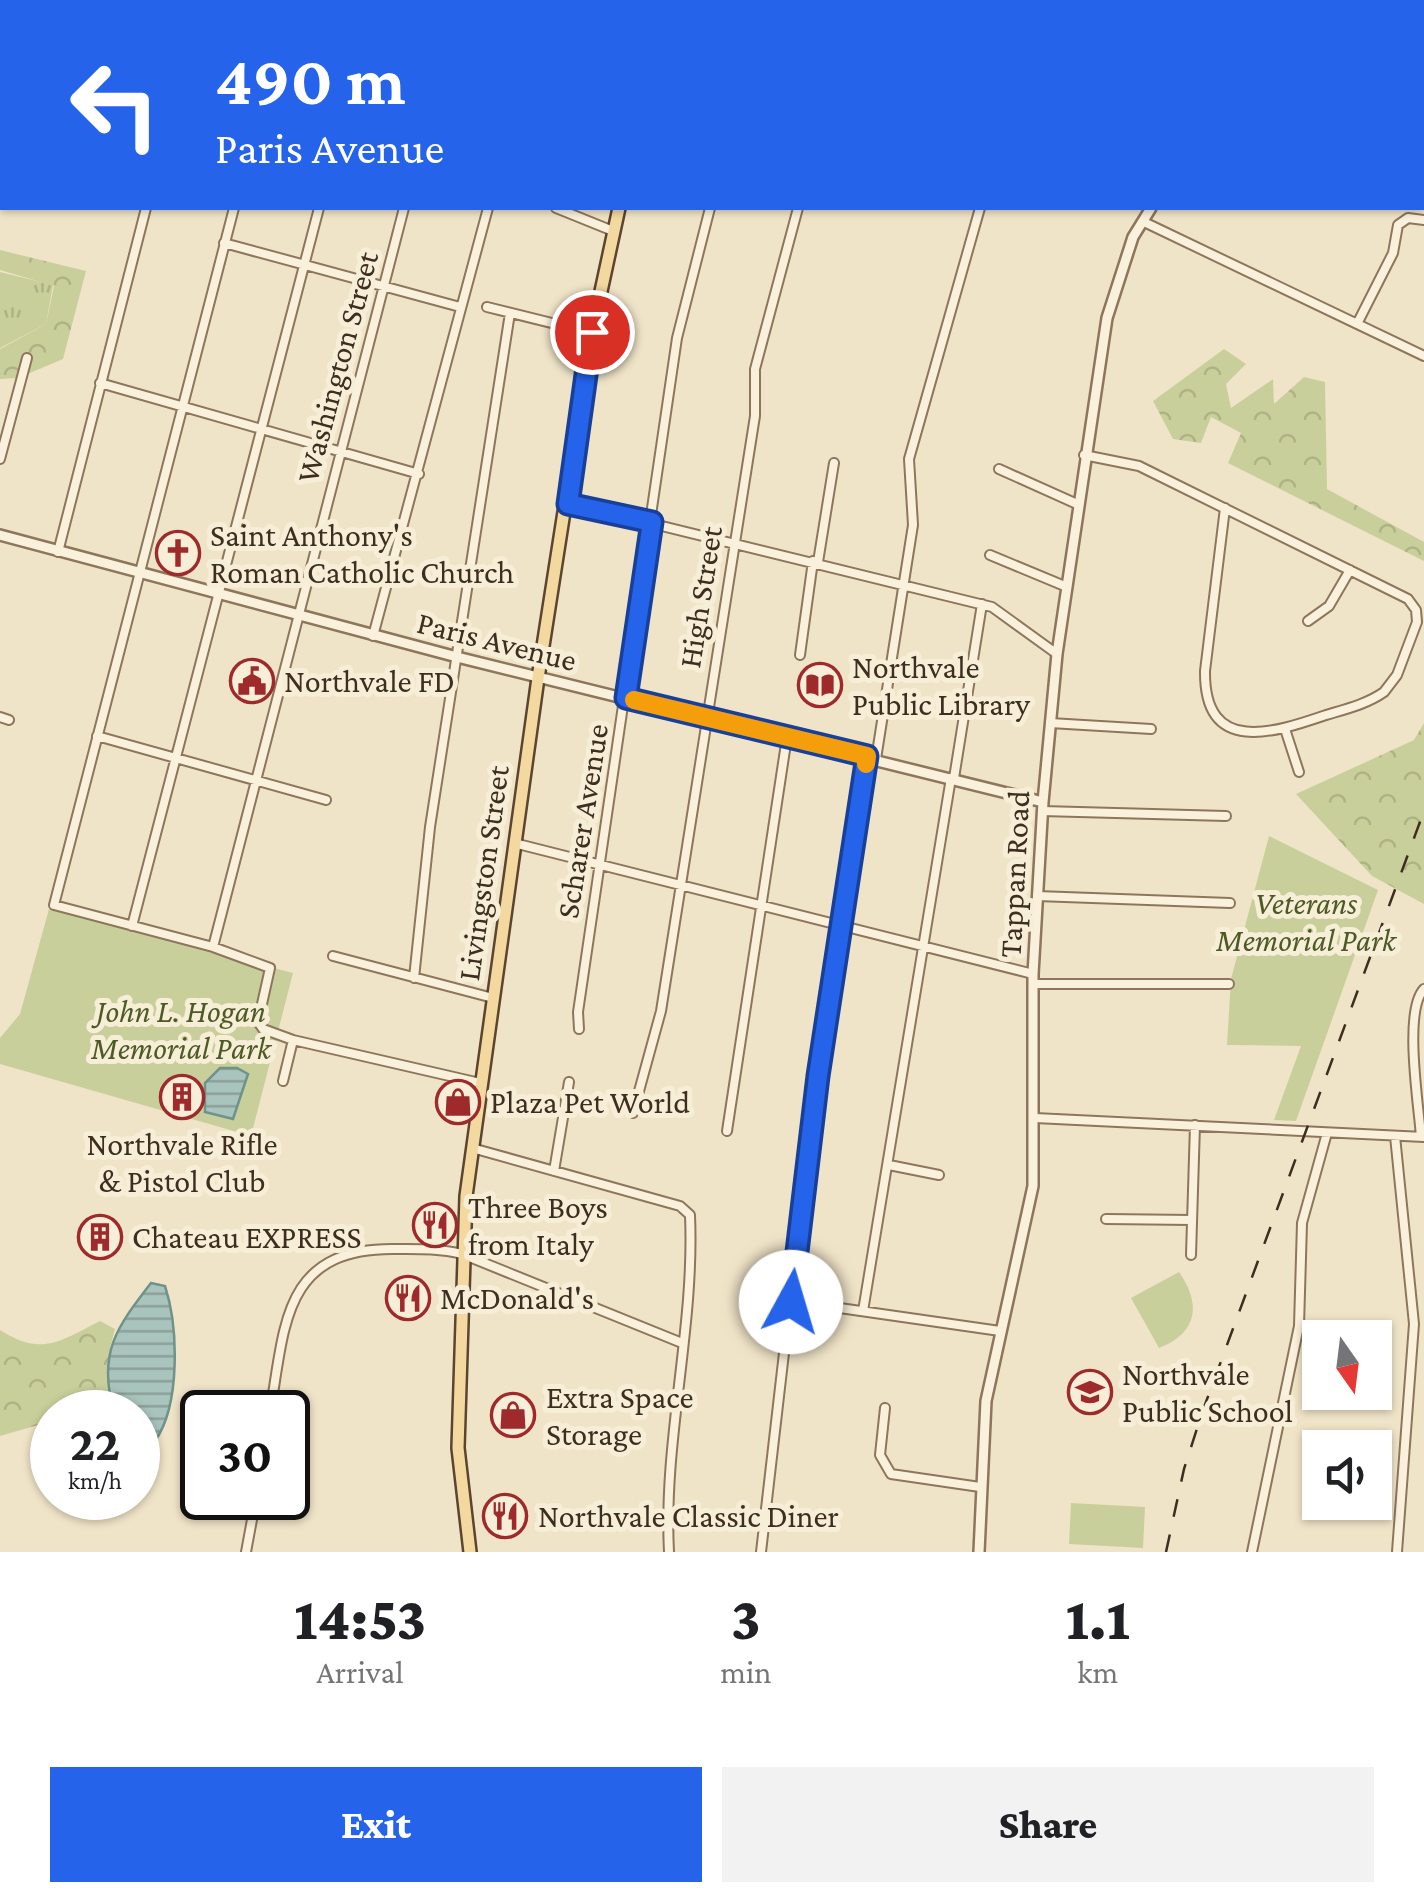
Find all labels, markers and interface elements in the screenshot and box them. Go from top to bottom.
icon: left [50,40,180,170]
text: 490 m [215,41,406,119]
text: Paris Avenue [215,123,444,173]
street label: Washington Street [289,247,385,487]
pin [550,290,635,375]
icon: arrive [565,305,620,360]
place label: Saint Anthony's Roman Catholic Church [210,517,514,590]
street label: High Street [671,523,729,670]
church icon: Saint Anthony's Roman Catholic Church [155,530,201,576]
street label: Paris Avenue [414,604,580,678]
place label: Northvale Public Library [852,649,1030,722]
public building icon: Northvale FD [229,658,275,704]
library icon: Northvale Public Library [797,662,843,708]
place label: Northvale FD [284,663,455,699]
street label: Scharer Avenue [549,721,615,921]
street label: Livingston Street [450,763,516,983]
street label: Tappan Road [992,789,1036,959]
park label: Veterans Memorial Park [1215,885,1398,958]
park label: John L. Hogan Memorial Park [90,993,273,1066]
building icon: Northvale Rifle & Pistol Club [159,1074,205,1120]
shop icon: Plaza Pet World [435,1079,481,1125]
place label: Plaza Pet World [490,1084,690,1120]
place label: Northvale Rifle & Pistol Club [86,1126,278,1199]
place label: Three Boys from Italy [468,1189,608,1262]
restaurant icon: Three Boys from Italy [412,1202,458,1248]
building icon: Chateau EXPRESS [77,1214,123,1260]
place label: Chateau EXPRESS [132,1219,361,1255]
position arrow [739,1250,843,1354]
restaurant icon: McDonald's [385,1275,431,1321]
place label: McDonald's [440,1280,594,1316]
north arrow [1302,1320,1392,1410]
map controls [1302,1320,1392,1520]
place label: Northvale Public School [1122,1356,1293,1429]
school or university icon: Northvale Public School [1067,1369,1113,1415]
place label: Extra Space Storage [546,1379,693,1452]
speed limit sign: 30 [180,1390,310,1520]
shop icon: Extra Space Storage [490,1392,536,1438]
text: 22 [70,1415,120,1471]
button: sound [1302,1430,1392,1520]
text: km/h [68,1467,122,1494]
restaurant icon: Northvale Classic Diner [482,1493,528,1539]
place label: Northvale Classic Diner [538,1498,839,1534]
text: 14:53 [294,1585,426,1652]
text: 3 [731,1585,761,1652]
text: 1.1 [1065,1585,1130,1652]
text: Arrival [317,1654,404,1690]
text: min [720,1654,771,1690]
text: km [1077,1654,1118,1690]
button: Exit [50,1767,702,1882]
button: Share [722,1767,1374,1882]

